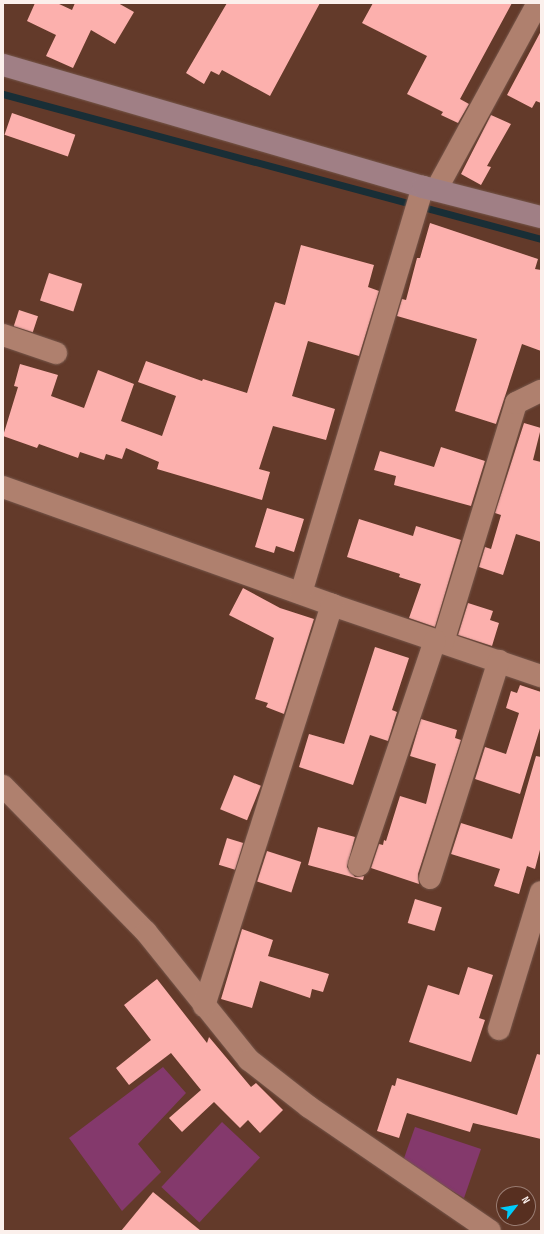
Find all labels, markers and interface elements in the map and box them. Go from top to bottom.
north arrow [496,1186,536,1226]
text: N [519,1194,533,1206]

